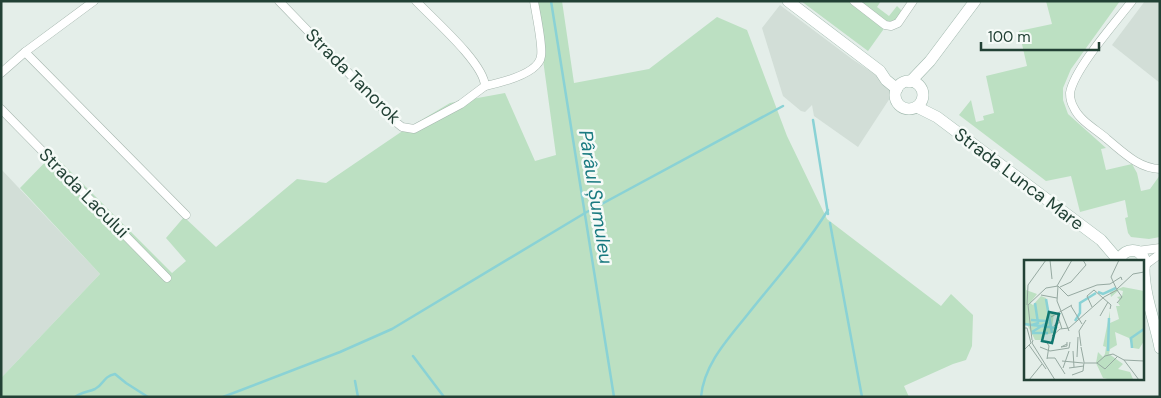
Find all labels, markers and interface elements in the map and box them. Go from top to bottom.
scale bar [981,20,1098,52]
street label: Strada Tanorok [300,23,406,129]
text: 100 m [988,27,1031,47]
street label: Strada Lunca Mare [949,122,1089,236]
water label: Pârâul Șumuleu [573,128,619,266]
street label: Strada Lacului [34,143,134,243]
inset map [1024,260,1144,380]

